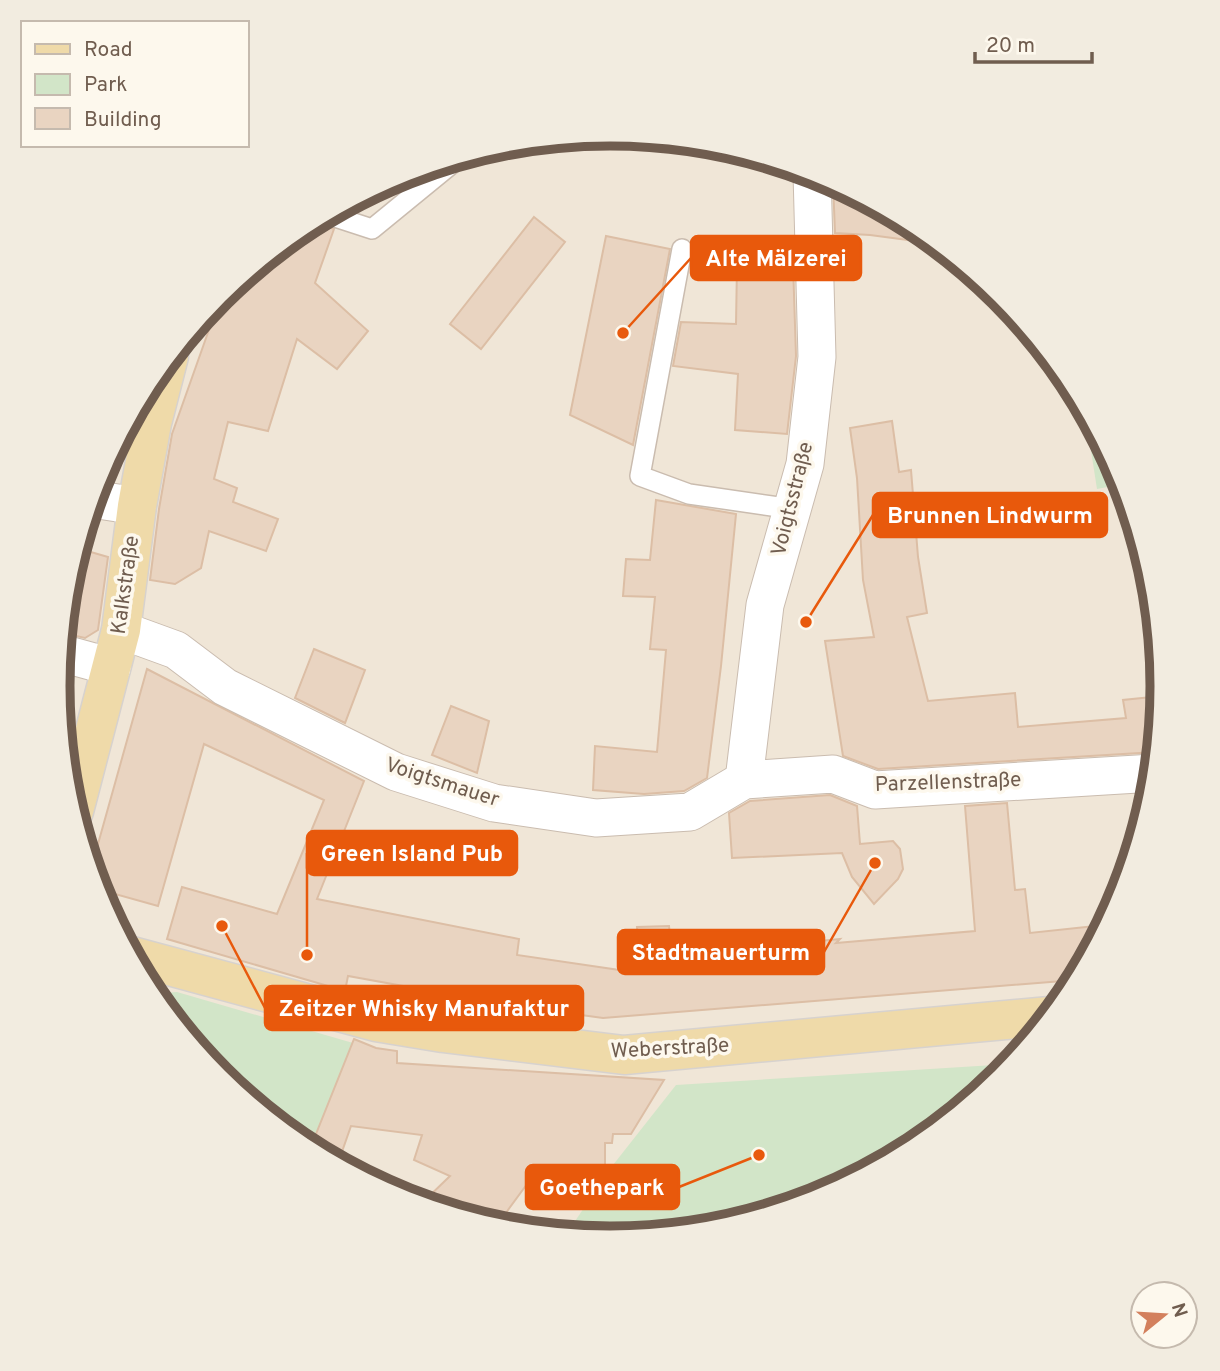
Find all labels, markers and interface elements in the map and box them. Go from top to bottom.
legend [21,21,248,147]
scale bar [975,21,1092,65]
text: 20 m [986,33,1035,60]
text: Road [84,37,133,64]
text: Park [84,72,127,99]
text: Building [84,107,162,134]
callout: Alte Mälzerei [691,236,861,280]
text: Alte Mälzerei [705,246,847,275]
street label: Voigtsstraße [766,439,820,559]
callout: Brunnen Lindwurm [873,493,1107,537]
text: Brunnen Lindwurm [887,503,1093,532]
street label: Kalkstraße [106,534,146,636]
street label: Voigtsmauer [381,752,503,814]
street label: Parzellenstraße [874,767,1022,799]
callout: Green Island Pub [307,831,517,875]
text: Green Island Pub [321,841,503,870]
callout: Stadtmauerturm [618,930,824,974]
text: Stadtmauerturm [632,940,810,969]
callout: Zeitzer Whisky Manufaktur [265,986,583,1030]
text: Zeitzer Whisky Manufaktur [279,996,570,1025]
street label: Weberstraße [610,1032,730,1066]
callout: Goethepark [526,1165,679,1209]
text: Goethepark [539,1175,665,1204]
north arrow [1129,1280,1199,1350]
text: N [1165,1300,1192,1321]

